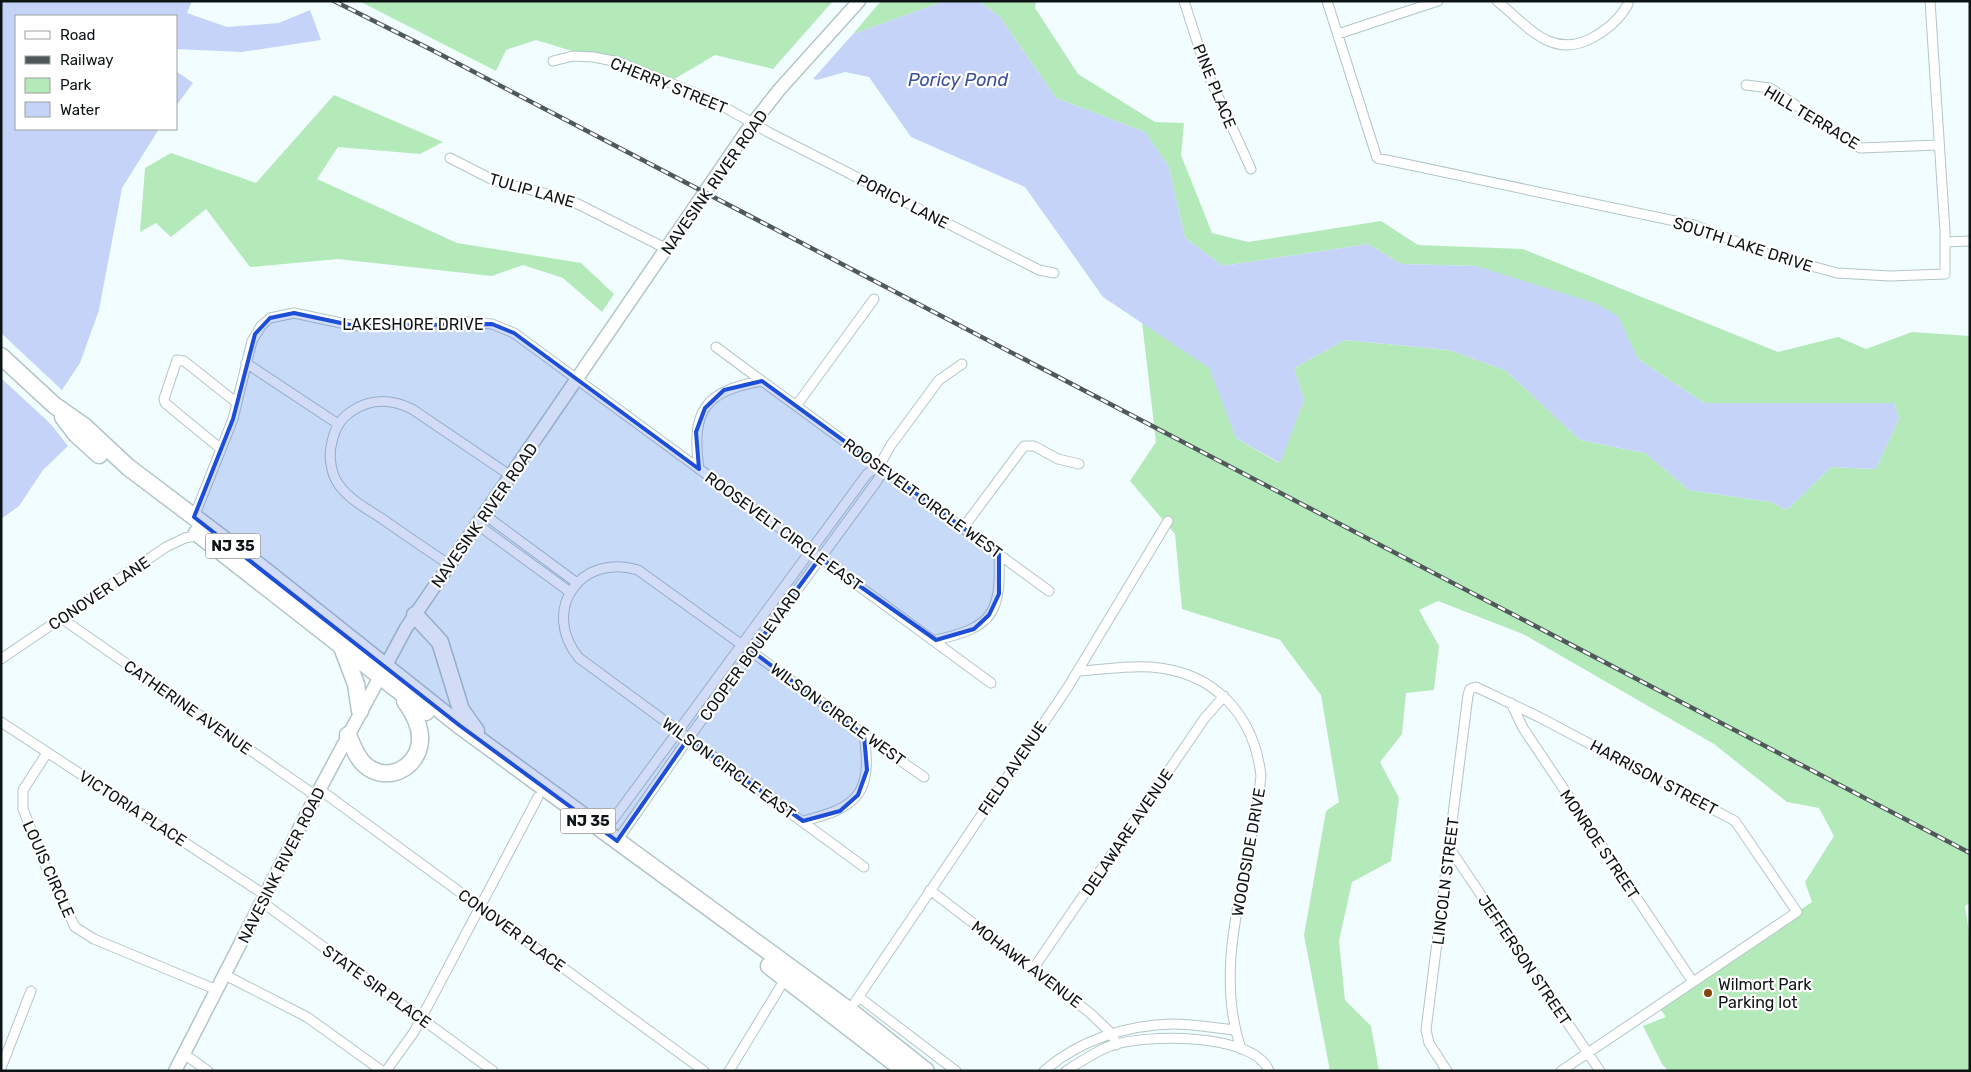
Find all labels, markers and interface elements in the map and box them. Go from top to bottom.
legend [15,15,178,130]
text: Road [60,26,96,44]
street label: PINE PLACE [1189,41,1240,131]
text: Railway [60,51,114,69]
street label: CHERRY STREET [608,53,730,118]
water label: Poricy Pond [908,69,1008,91]
text: Park [60,76,91,94]
street label: HILL TERRACE [1761,82,1863,153]
text: Water [60,101,100,119]
street label: NAVESINK RIVER ROAD [657,106,772,258]
street label: TULIP LANE [487,169,577,212]
street label: PORICY LANE [854,170,952,233]
street label: SOUTH LAKE DRIVE [1671,213,1815,276]
street label: LAKESHORE DRIVE [342,315,484,334]
street label: ROOSEVELT CIRCLE WEST [840,434,1006,562]
street label: NAVESINK RIVER ROAD [427,439,542,591]
street label: ROOSEVELT CIRCLE EAST [701,468,866,595]
road number: NJ 35 [206,534,260,558]
street label: CONOVER LANE [45,552,154,634]
street label: COOPER BOULEVARD [696,584,805,725]
street label: CATHERINE AVENUE [120,656,255,759]
street label: WILSON CIRCLE WEST [767,659,909,770]
street label: WILSON CIRCLE EAST [658,714,799,823]
street label: FIELD AVENUE [974,718,1051,819]
street label: HARRISON STREET [1587,736,1721,819]
street label: DELAWARE AVENUE [1078,765,1177,899]
street label: VICTORIA PLACE [75,767,190,850]
street label: NAVESINK RIVER ROAD [234,784,329,946]
street label: WOODSIDE DRIVE [1228,786,1269,918]
street label: MONROE STREET [1556,786,1643,903]
road number: NJ 35 [560,808,616,834]
street label: LINCOLN STREET [1428,816,1463,946]
street label: LOUIS CIRCLE [19,818,78,921]
street label: CONOVER PLACE [454,885,569,976]
street label: JEFFERSON STREET [1474,892,1575,1029]
street label: MOHAWK AVENUE [968,917,1086,1012]
street label: STATE SIR PLACE [319,941,435,1032]
place label: Wilmort Park Parking lot [1718,975,1812,1012]
marker: Wilmort Park Parking lot [1702,987,1714,999]

